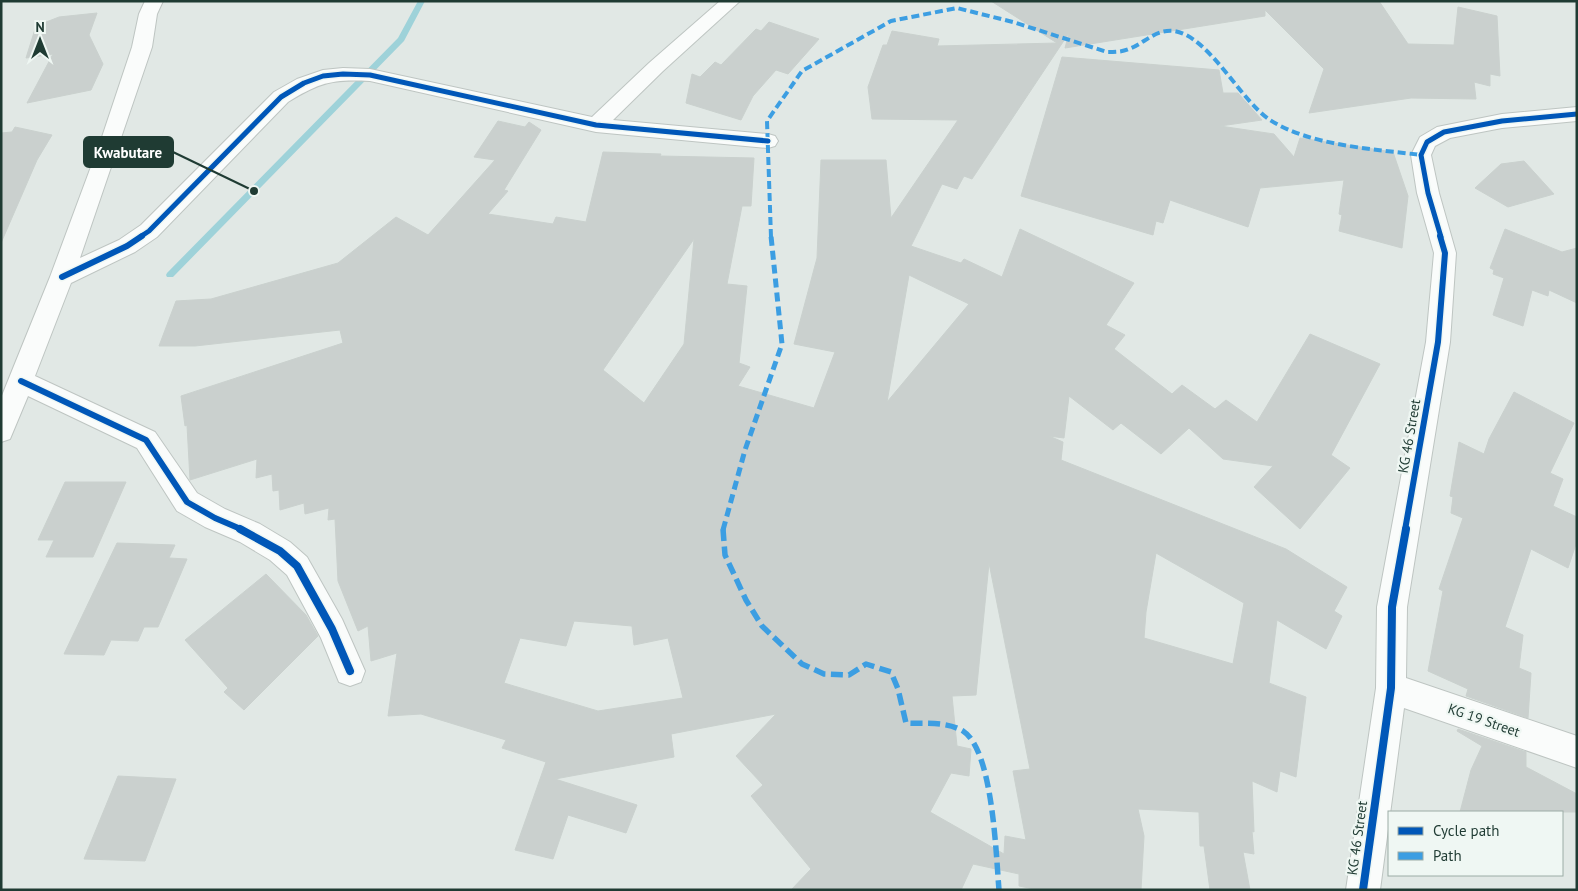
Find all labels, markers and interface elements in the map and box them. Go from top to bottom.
north arrow [15,15,65,65]
text: N [35,18,45,36]
callout: Kwabutare [84,137,173,167]
text: Kwabutare [94,143,163,162]
street label: KG 46 Street [1394,397,1424,474]
street label: KG 19 Street [1446,699,1523,741]
street label: KG 46 Street [1343,799,1371,876]
legend [1388,811,1563,876]
text: Cycle path [1433,821,1499,840]
text: Path [1433,846,1462,865]

